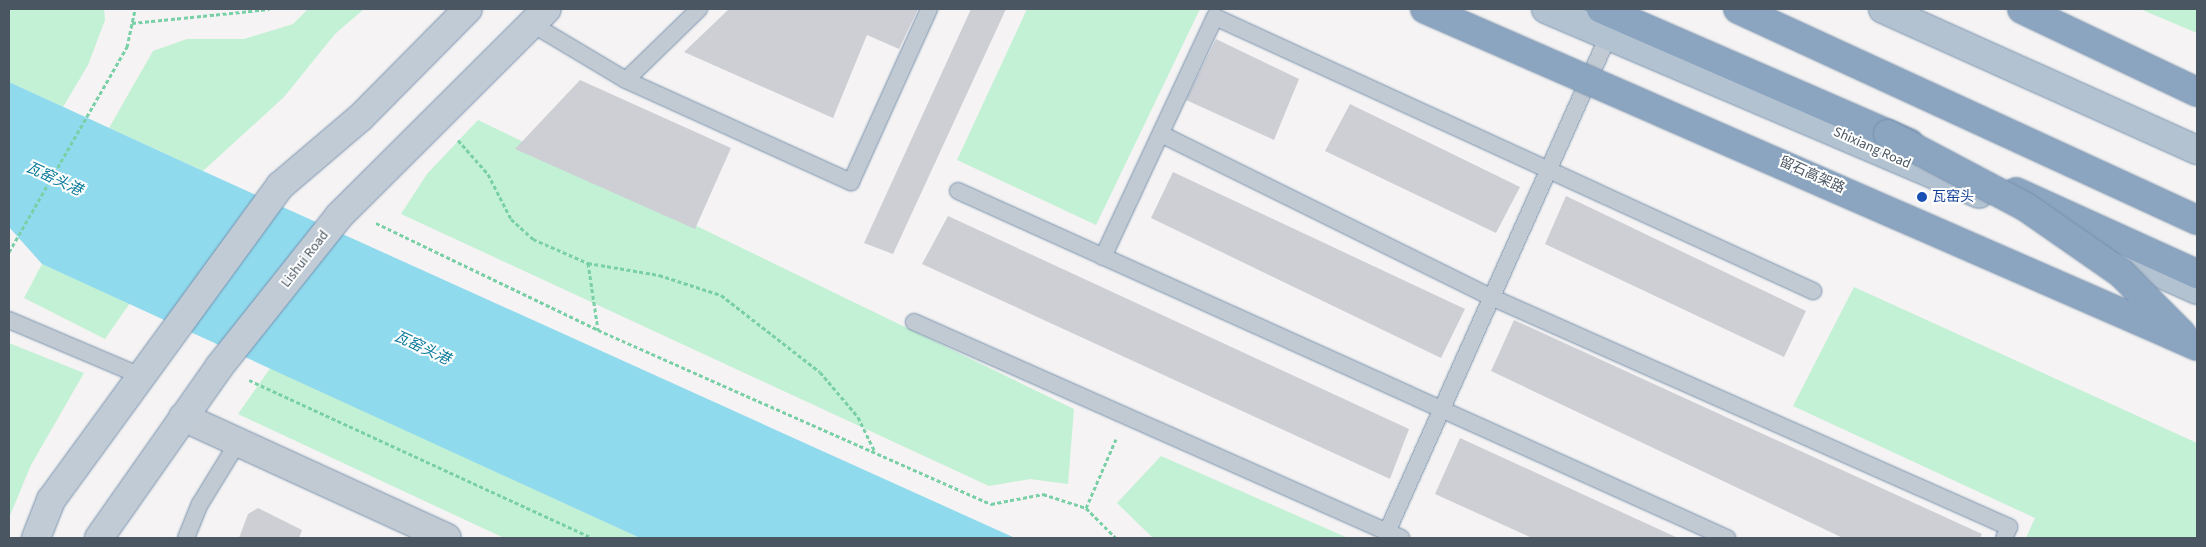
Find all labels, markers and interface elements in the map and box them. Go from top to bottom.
street label: Shixiang Road [1831,123,1913,173]
street label: 留石高架路 [1777,153,1847,197]
water label: 瓦窑头港 [23,158,85,200]
place label: 瓦窑头 [1932,189,1974,205]
marker: 瓦窑头 [1916,191,1928,203]
street label: Lishui Road [278,227,332,291]
water label: 瓦窑头港 [391,327,453,369]

